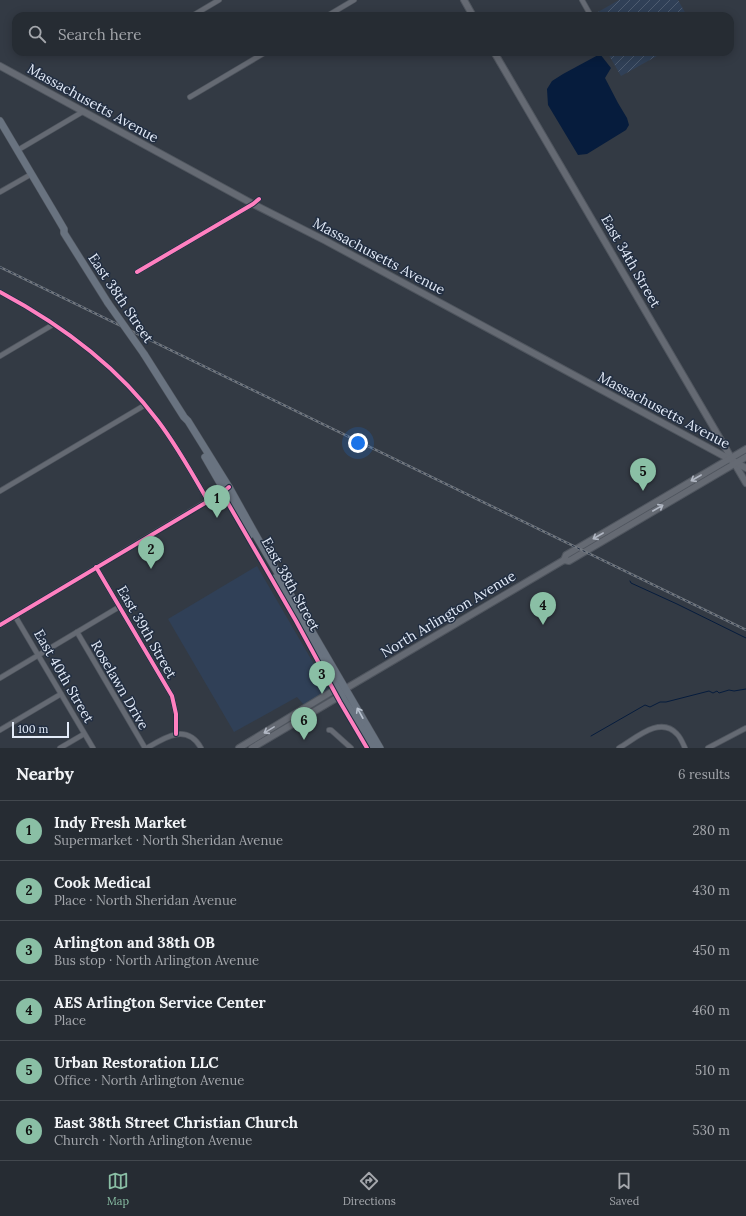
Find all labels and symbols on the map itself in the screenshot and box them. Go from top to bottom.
street label: Massachusetts Avenue [24,59,162,147]
street label: East 34th Street [597,211,665,311]
street label: Massachusetts Avenue [310,214,449,299]
street label: East 38th Street [84,250,158,347]
street label: Massachusetts Avenue [595,368,734,453]
your location [348,433,368,453]
pin: 5 [630,458,656,491]
one-way arrow [690,475,702,483]
pin: 1 [204,485,230,518]
one-way arrow [652,504,664,512]
one-way arrow [592,532,604,540]
street label: East 38th Street [258,534,324,635]
pin: 2 [138,536,164,569]
street label: North Arlington Avenue [377,566,519,661]
street label: East 39th Street [113,582,181,682]
pin: 4 [530,592,556,625]
street label: East 40th Street [30,626,98,726]
street label: Roselawn Drive [87,637,153,733]
pin: 3 [309,661,335,694]
pin: 6 [291,707,317,740]
one-way arrow [355,707,363,719]
scale bar [12,720,69,739]
one-way arrow [263,726,275,734]

